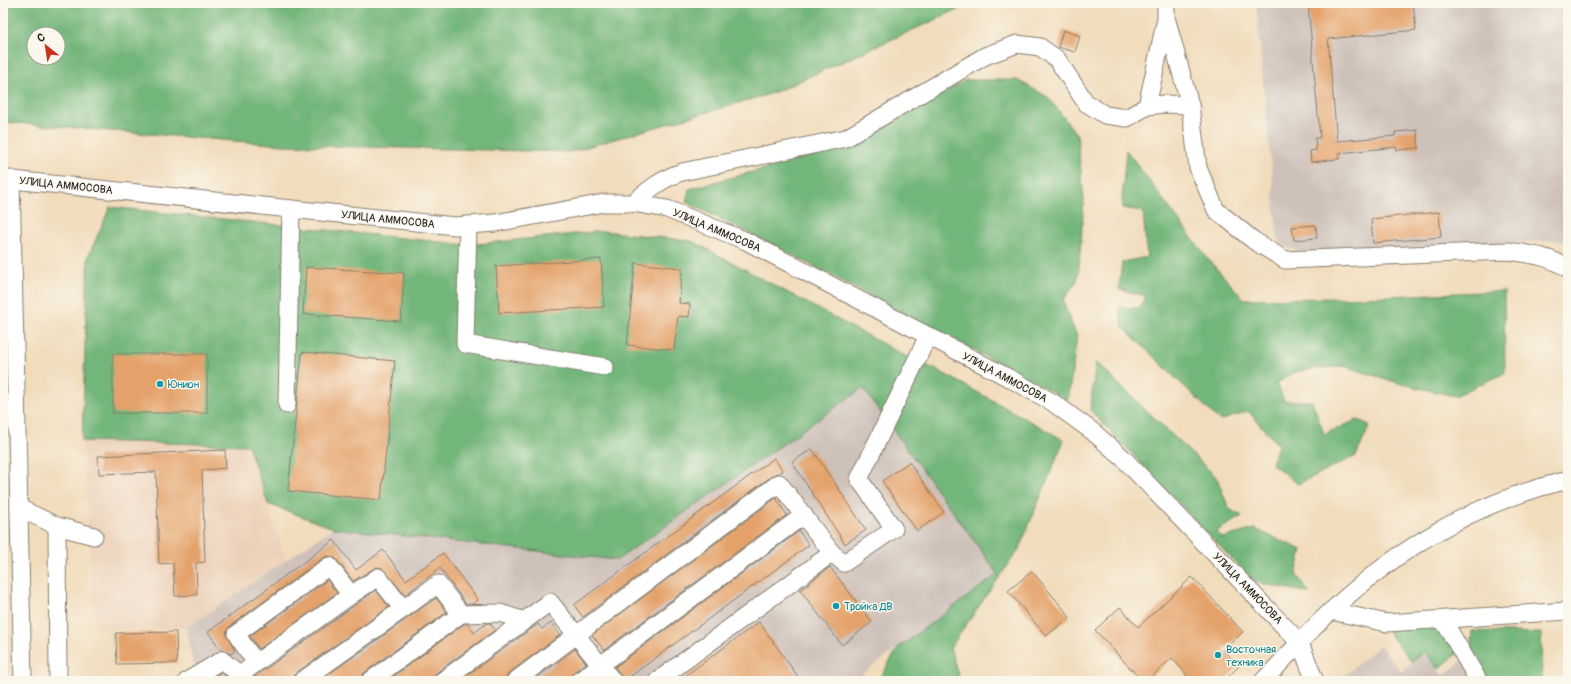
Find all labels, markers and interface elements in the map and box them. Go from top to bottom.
north arrow [26,26,66,66]
text: С [35,30,48,45]
street label: УЛИЦА АММОСОВА [18,174,113,197]
street label: УЛИЦА АММОСОВА [671,206,763,255]
street label: УЛИЦА АММОСОВА [340,208,435,231]
street label: УЛИЦА АММОСОВА [960,350,1049,405]
place label: Юнион [168,378,199,391]
marker: Юнион [155,379,165,389]
street label: УЛИЦА АММОСОВА [1210,550,1285,627]
place label: Тройка ДВ [844,600,893,613]
marker: Тройка ДВ [831,601,841,611]
place label: Восточная техника [1226,643,1276,669]
marker: Восточная техника [1213,650,1223,660]

